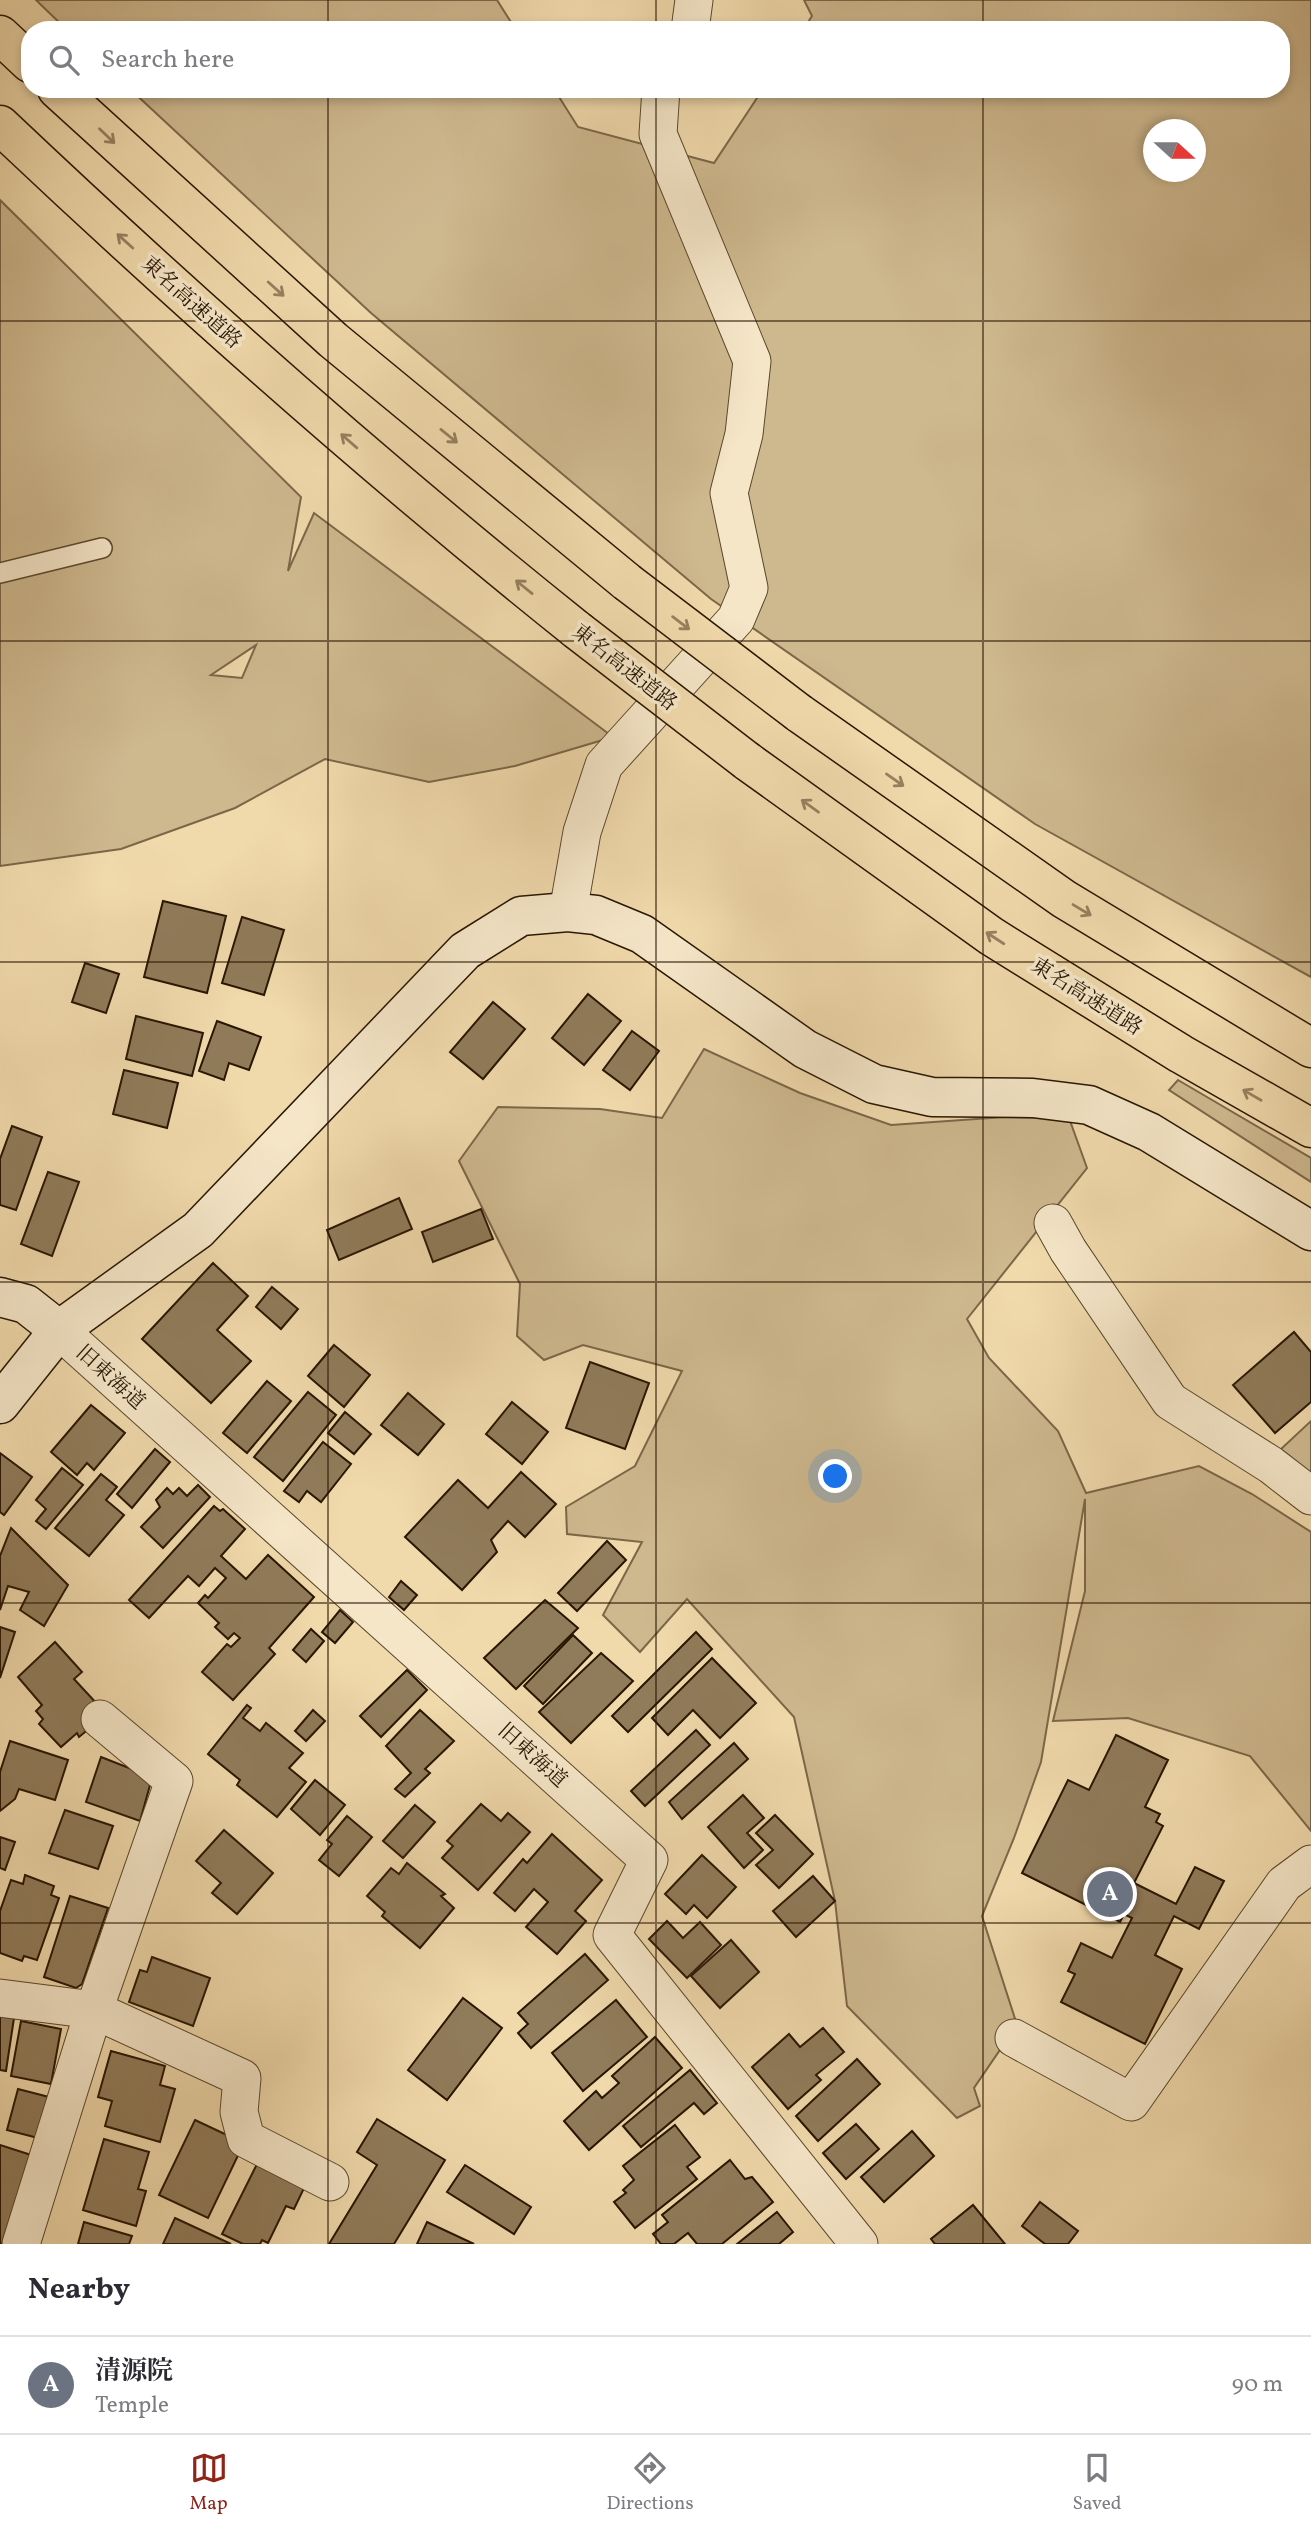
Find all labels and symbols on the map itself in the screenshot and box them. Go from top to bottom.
north arrow [1143,119,1206,182]
one-way arrow [98,128,115,145]
one-way arrow [116,233,134,249]
street label: 東名高速道路 [134,250,248,356]
one-way arrow [267,281,285,297]
one-way arrow [440,428,458,444]
one-way arrow [340,433,358,449]
one-way arrow [515,580,533,595]
one-way arrow [671,616,690,631]
street label: 東名高速道路 [566,618,683,718]
one-way arrow [885,773,904,788]
one-way arrow [801,799,820,813]
one-way arrow [1072,903,1092,917]
one-way arrow [985,931,1005,945]
street label: 東名高速道路 [1025,952,1147,1043]
one-way arrow [1242,1088,1262,1102]
street label: 旧東海道 [69,1339,151,1417]
your location [818,1459,852,1493]
street label: 旧東海道 [491,1717,573,1795]
pin: A [1087,1868,1133,1920]

